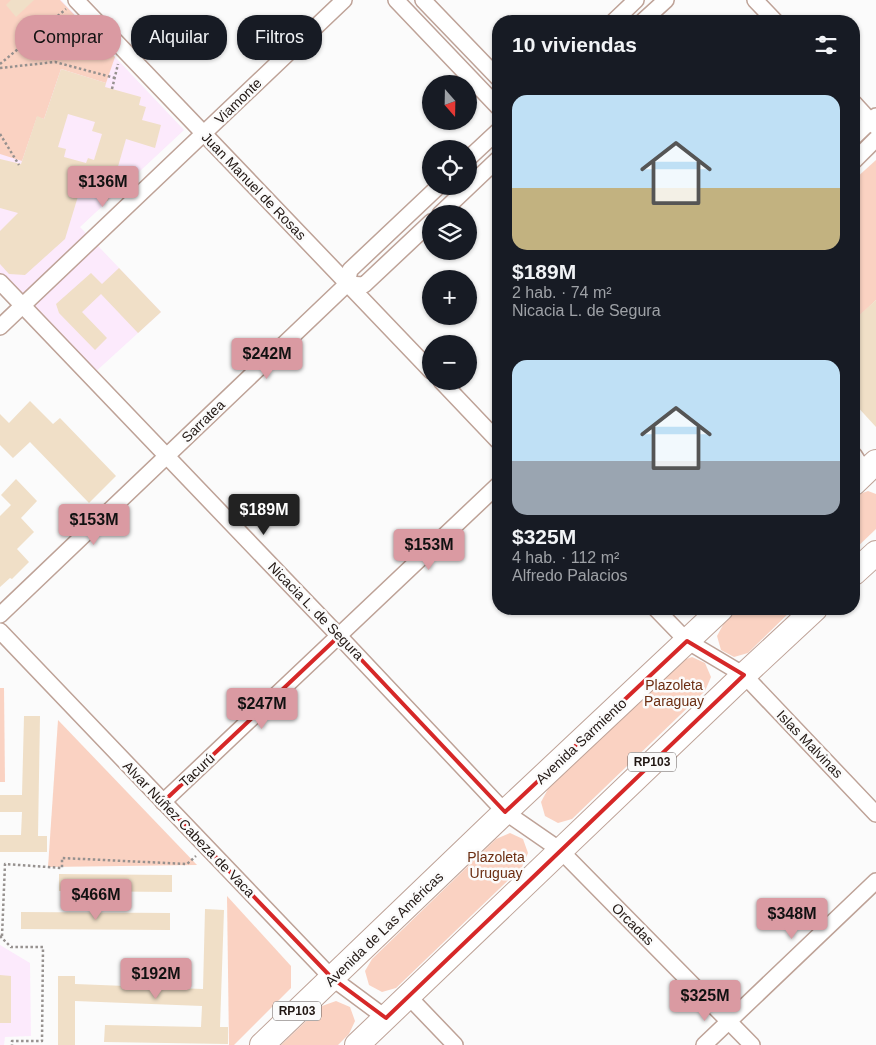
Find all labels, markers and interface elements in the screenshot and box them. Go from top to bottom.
chip: Comprar [15,15,121,60]
chip: Alquilar [131,15,227,60]
chip: Filtros [237,15,322,60]
icon: filters [812,31,840,59]
text: 10 viviendas [512,33,637,56]
street label: Viamonte [211,75,265,127]
north arrow [422,75,478,130]
map controls [422,75,477,390]
icon: home [631,128,721,218]
street label: Juan Manuel de Rosas [199,129,309,243]
button: locate [422,140,477,195]
pin: $136M [68,166,138,208]
text: $136M [79,173,127,190]
button: layers [422,205,477,260]
text: $189M [512,260,576,283]
button: + [422,270,477,325]
text: 2 hab. · 74 m² [512,284,612,301]
text: Nicacia L. de Segura [512,302,661,319]
button: − [422,335,477,390]
pin: $242M [232,338,302,380]
text: $242M [243,345,291,362]
icon: home [631,393,721,483]
street label: Sarratea [178,396,228,445]
pin: $189M [229,494,299,536]
text: $189M [240,501,288,518]
pin: $153M [59,504,129,546]
text: $153M [70,511,118,528]
text: $325M [512,525,576,548]
pin: $153M [394,528,464,571]
text: $153M [405,536,453,553]
text: 4 hab. · 112 m² [512,549,619,566]
street label: Nicacia L. de Segura [265,559,367,663]
text: Alfredo Palacios [512,567,628,584]
park label: Plazoleta Paraguay [644,677,704,709]
pin: $247M [227,688,297,730]
text: $247M [238,695,286,712]
street label: Avenida Sarmiento [532,695,630,787]
street label: Islas Malvinas [774,707,846,781]
street label: Tacurú [176,750,218,790]
road number: RP103 [628,752,676,772]
street label: Alvar Núñez Cabeza de Vaca [120,758,258,900]
park label: Plazoleta Uruguay [467,849,525,881]
street label: Avenida de Las Américas [322,868,446,990]
pin: $466M [61,878,131,921]
text: $466M [72,886,120,903]
pin: $348M [757,898,827,940]
street label: Orcadas [609,900,657,948]
text: $348M [768,905,816,922]
pin: $192M [121,958,191,1000]
text: $192M [132,965,180,982]
pin: $325M [670,980,740,1022]
text: $325M [681,987,729,1004]
road number: RP103 [273,1001,321,1020]

